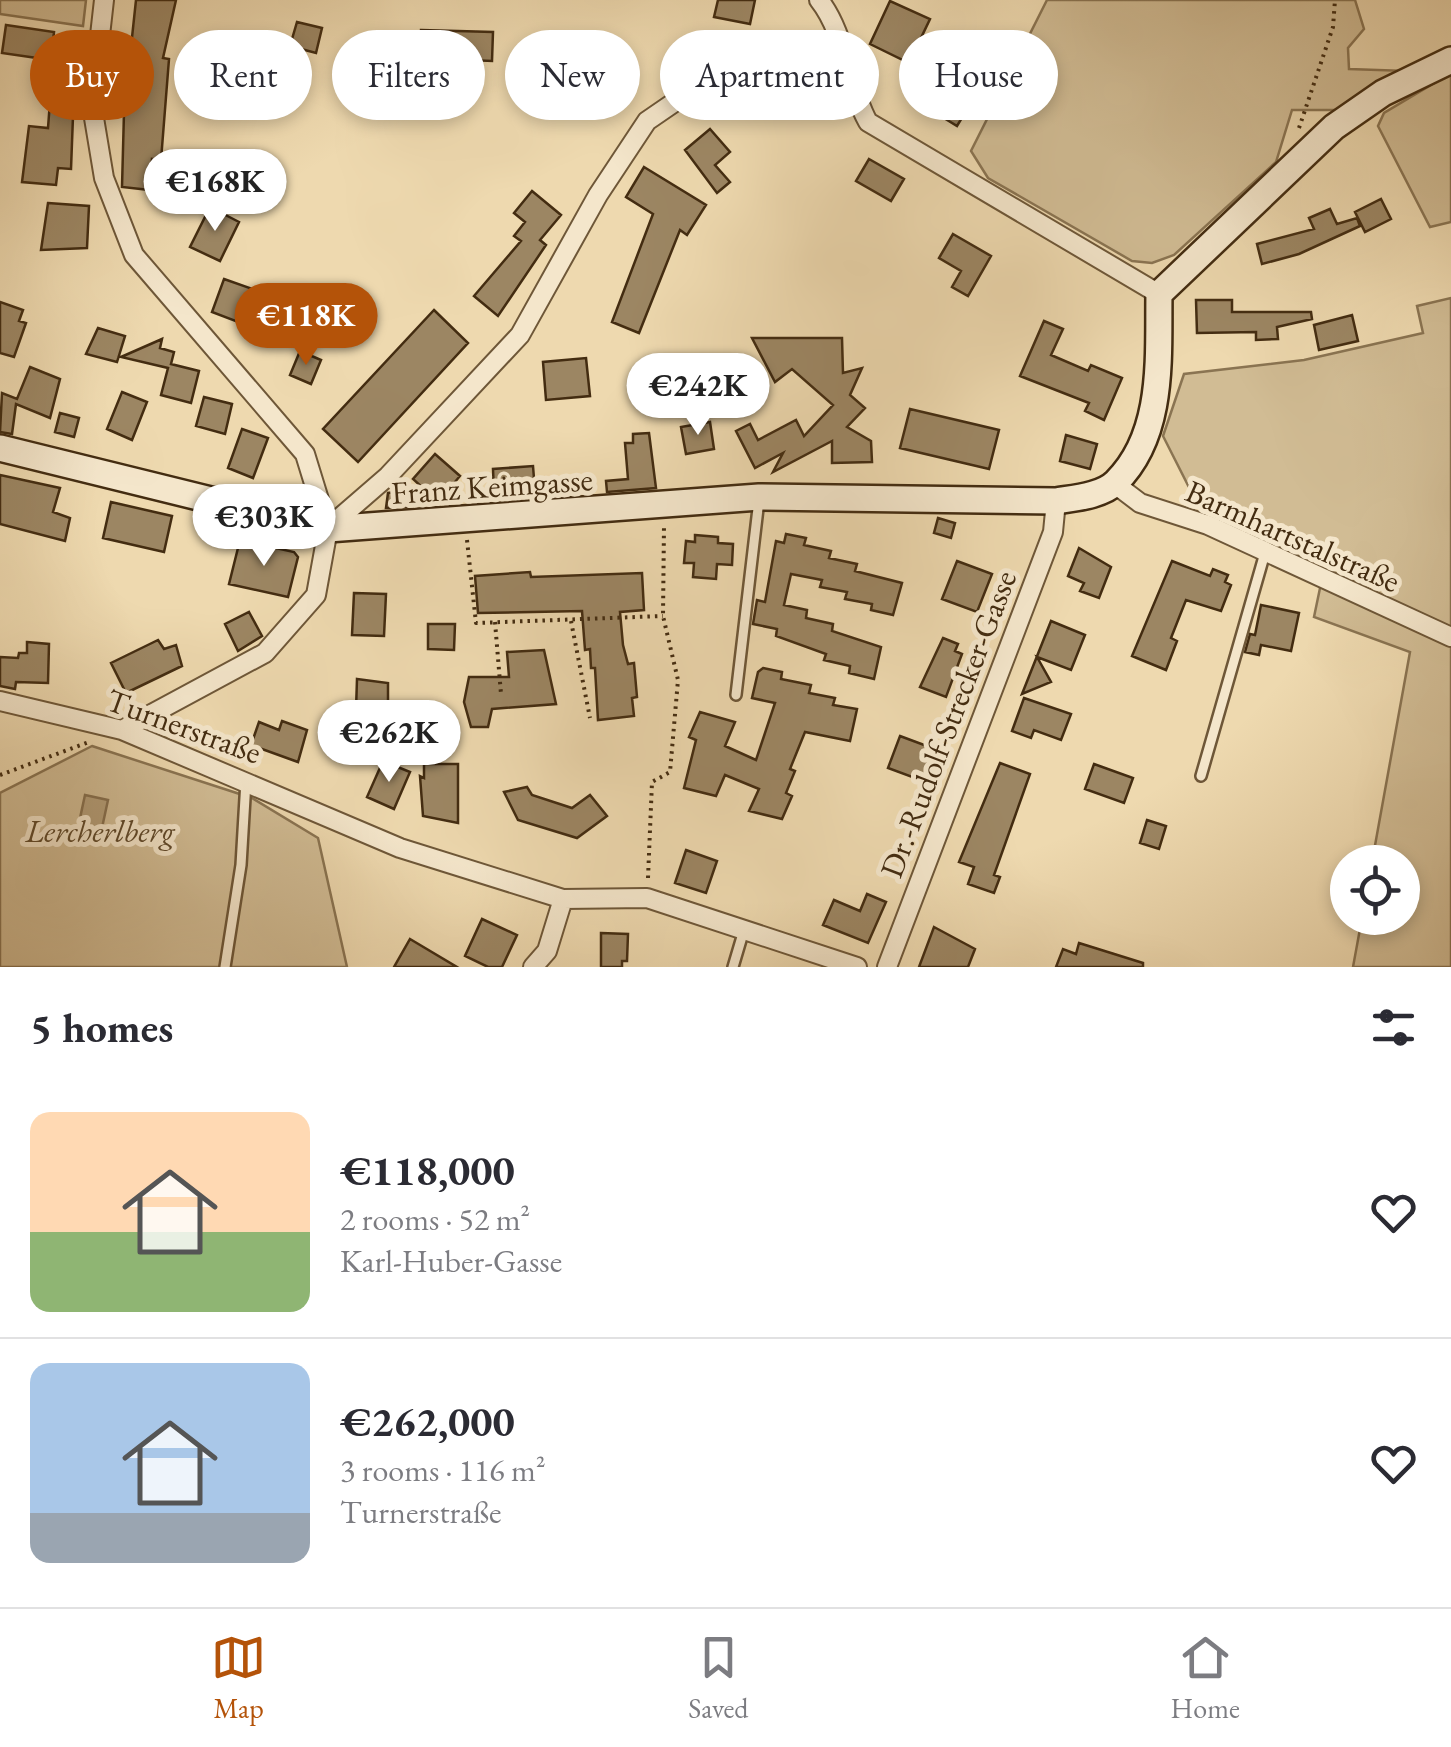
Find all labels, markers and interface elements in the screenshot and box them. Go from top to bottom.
chip: Buy [30,30,154,120]
chip: Rent [174,30,312,120]
chip: Filters [332,30,485,120]
chip: New [505,30,640,120]
chip: Apartment [660,30,879,120]
chip: House [899,30,1058,120]
pin: €168K [145,149,285,234]
text: €168K [166,160,264,202]
pin: €118K [236,283,376,368]
text: €118K [257,294,355,336]
pin: €242K [628,353,768,438]
text: €242K [649,364,747,406]
street label: Franz Keimgasse [390,458,594,514]
street label: Barmhartstalstraße [1179,470,1407,602]
pin: €303K [194,484,334,569]
text: €303K [215,495,313,537]
street label: Dr.-Rudolf-Strecker-Gasse [870,564,1026,884]
street label: Turnerstraße [101,679,267,773]
pin: €262K [319,700,459,785]
text: €262K [340,711,438,753]
park label: Lercherlberg [24,810,176,852]
map controls [1330,845,1420,935]
button: locate [1330,845,1420,935]
text: 5 homes [30,1000,173,1055]
icon: filters [1366,1000,1421,1055]
text: €118,000 [340,1143,515,1198]
icon: home [110,1152,230,1272]
icon: heart [1366,1185,1421,1240]
text: 2 rooms · 52 m² [340,1198,530,1240]
text: Karl-Huber-Gasse [340,1240,562,1282]
text: €262,000 [340,1394,515,1449]
icon: home [110,1403,230,1523]
icon: heart [1366,1436,1421,1491]
text: 3 rooms · 116 m² [340,1449,546,1491]
text: Turnerstraße [340,1491,502,1533]
tab: Map [211,1630,266,1726]
tab: Saved [688,1630,748,1726]
tab: Home [1171,1630,1240,1726]

